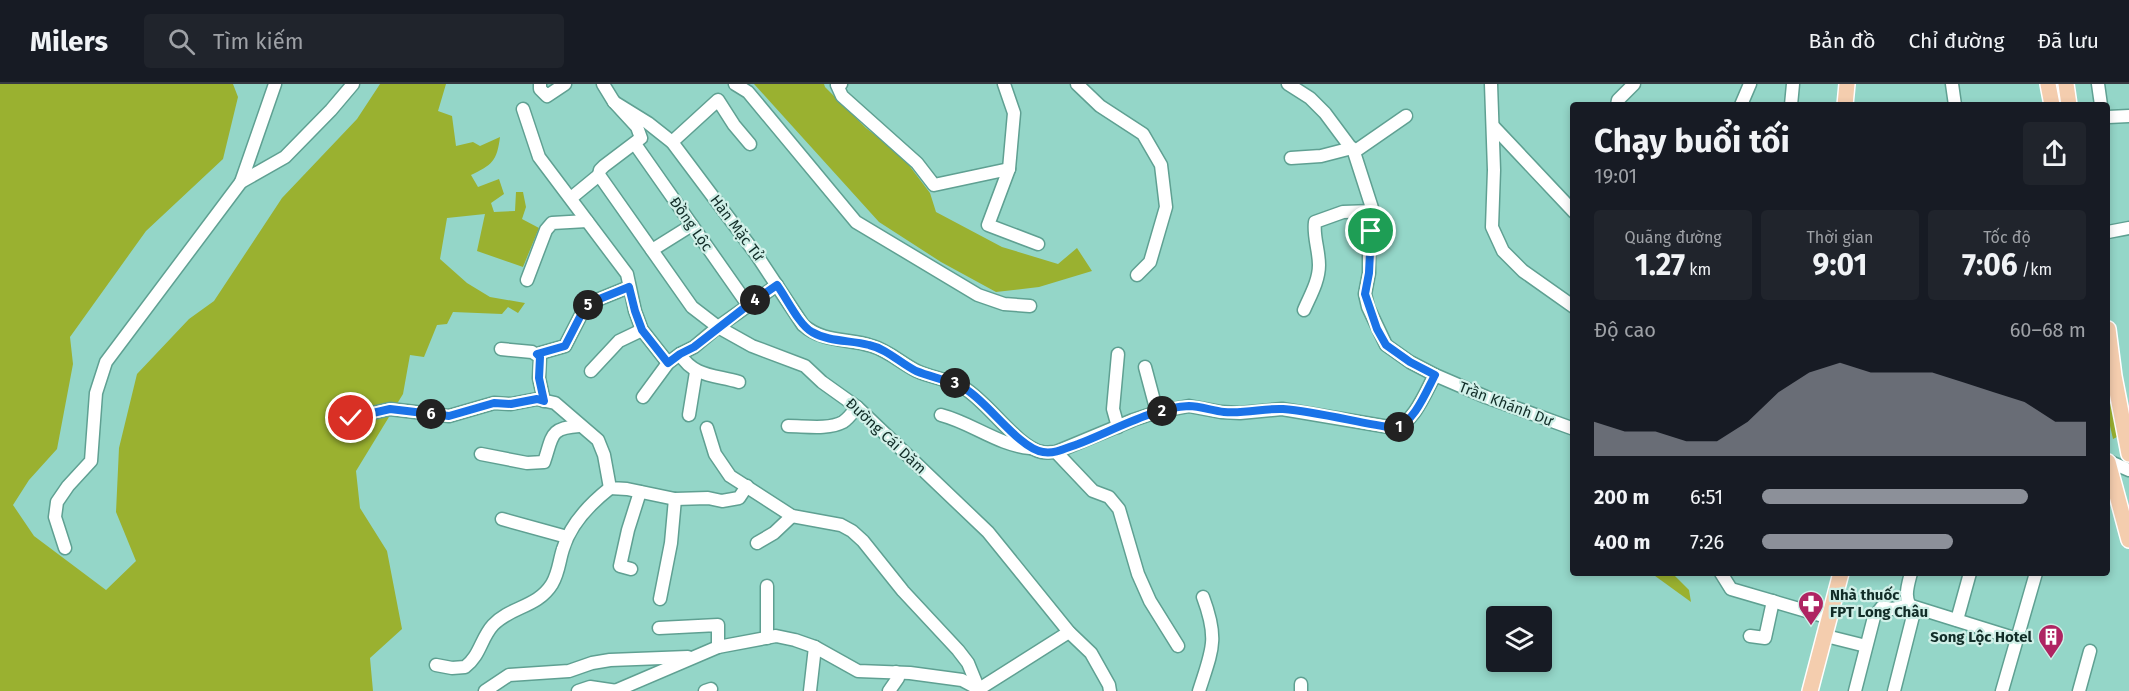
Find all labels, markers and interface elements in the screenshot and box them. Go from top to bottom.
search box [144,14,564,68]
text: Milers [30,25,108,58]
icon: search [165,25,198,58]
text: Tìm kiếm [213,28,304,55]
text: Bản đồ [1808,28,1875,54]
text: Chỉ đường [1908,28,2004,54]
text: Đã lưu [2037,28,2099,54]
text: Chạy buổi tối [1594,121,1790,161]
button: share [2023,122,2086,185]
text: 19:01 [1594,164,1637,188]
street label: Hàn Mặc Tử [706,191,768,265]
street label: Đồng Lộc [666,193,716,255]
pin [1345,205,1396,256]
icon: arrive [1354,214,1387,247]
text: Quãng đường [1624,228,1722,247]
text: Thời gian [1807,228,1873,247]
text: Tốc độ [1983,228,2031,247]
text: 1.27 [1635,247,1685,283]
text: 9:01 [1813,247,1867,283]
text: 7:06 [1962,247,2018,283]
text: km [1685,260,1711,279]
text: /km [2018,260,2052,279]
pin: 4 [740,285,770,315]
pin: 5 [573,290,603,320]
text: 4 [750,290,760,309]
text: 5 [584,295,592,314]
text: Độ cao [1594,318,1656,342]
text: 60–68 m [2010,318,2086,342]
pin: 3 [940,368,970,398]
text: 3 [951,373,959,392]
street label: Trần Khánh Dư [1456,378,1557,431]
pin [325,392,376,443]
street label: Đường Cái Dăm [842,394,930,478]
pin: 2 [1147,396,1177,426]
pin: 6 [416,399,446,429]
icon: check [334,401,367,434]
text: 2 [1158,401,1166,420]
text: 6 [426,404,436,423]
pin: 1 [1384,412,1414,442]
text: 1 [1395,417,1403,436]
text: 200 m [1594,485,1649,509]
text: 6:51 [1690,485,1723,509]
text: 400 m [1594,530,1650,554]
text: 7:26 [1690,530,1724,554]
place label: Nhà thuốc FPT Long Châu [1830,585,1928,621]
pharmacy icon: Nhà thuốc FPT Long Châu [1796,589,1826,627]
map controls [1486,606,1552,672]
button: layers [1486,606,1552,672]
building icon: Song Lộc Hotel [2036,622,2066,660]
place label: Song Lộc Hotel [1930,628,2033,646]

